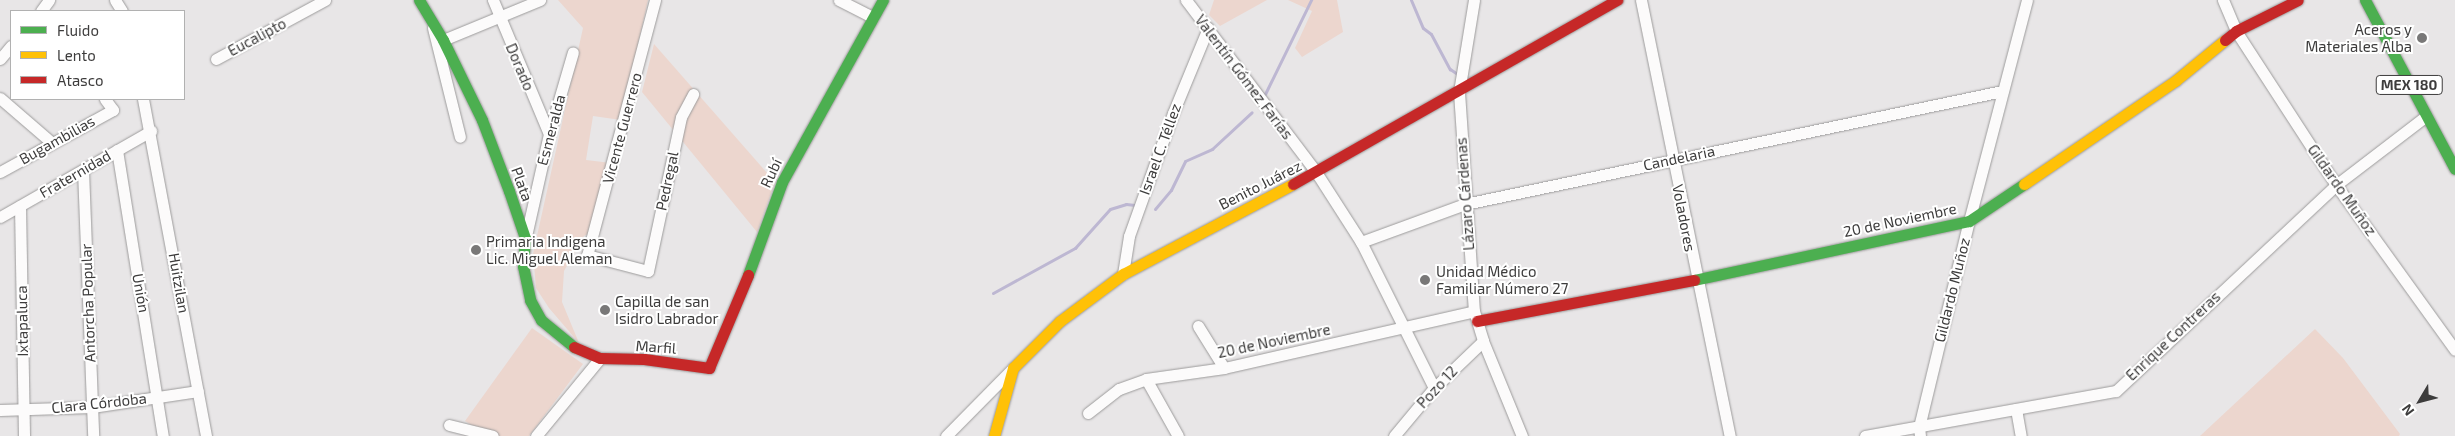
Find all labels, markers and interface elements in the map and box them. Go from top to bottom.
legend [10,10,185,100]
street label: Valentín Gómez Farías [1191,11,1297,143]
street label: Eucalipto [225,14,289,60]
place label: Aceros y Materiales Alba [2305,20,2412,55]
text: Fluido [57,21,99,39]
marker: Aceros y Materiales Alba [2416,32,2428,44]
street label: Dorado [502,41,538,93]
text: Lento [57,46,96,64]
text: Atasco [57,71,103,89]
street label: Vicente Guerrero [599,71,645,185]
road number: MEX 180 [2375,74,2443,96]
street label: Esmeralda [533,93,569,167]
street label: Israel C. Téllez [1135,100,1185,198]
street label: Bugambilias [16,112,98,168]
street label: Lázaro Cárdenas [1452,137,1478,251]
street label: Gildardo Muñoz [2304,141,2380,239]
street label: Candelaria [1642,142,1716,174]
street label: Fraternidad [36,146,114,202]
street label: Pedregal [652,150,682,212]
street label: Rubí [756,156,786,190]
street label: Benito Juárez [1215,156,1305,214]
street label: Plata [507,164,537,204]
street label: Voladores [1669,183,1699,253]
street label: 20 de Noviembre [1842,199,1958,241]
place label: Primaria Indigena Lic. Miguel Aleman [486,232,613,267]
street label: Gildardo Muñoz [1930,236,1974,344]
street label: Antorcha Popular [77,243,99,363]
marker: Primaria Indigena Lic. Miguel Aleman [470,244,482,256]
street label: Huitzilan [165,252,193,314]
place label: Unidad Médico Familiar Número 27 [1436,262,1569,297]
street label: Unión [129,272,153,314]
marker: Unidad Médico Familiar Número 27 [1418,273,1432,287]
street label: Ixtapaluca [12,285,32,357]
street label: Enrique Contreras [2122,288,2224,384]
place label: Capilla de san Isidro Labrador [615,292,718,327]
marker: Capilla de san Isidro Labrador [599,304,611,316]
street label: 20 de Noviembre [1216,320,1332,362]
street label: Marfil [635,337,677,357]
street label: Pozo 12 [1413,362,1461,412]
north arrow [2395,376,2445,426]
street label: Clara Córdoba [50,389,148,417]
text: N [2398,401,2417,419]

